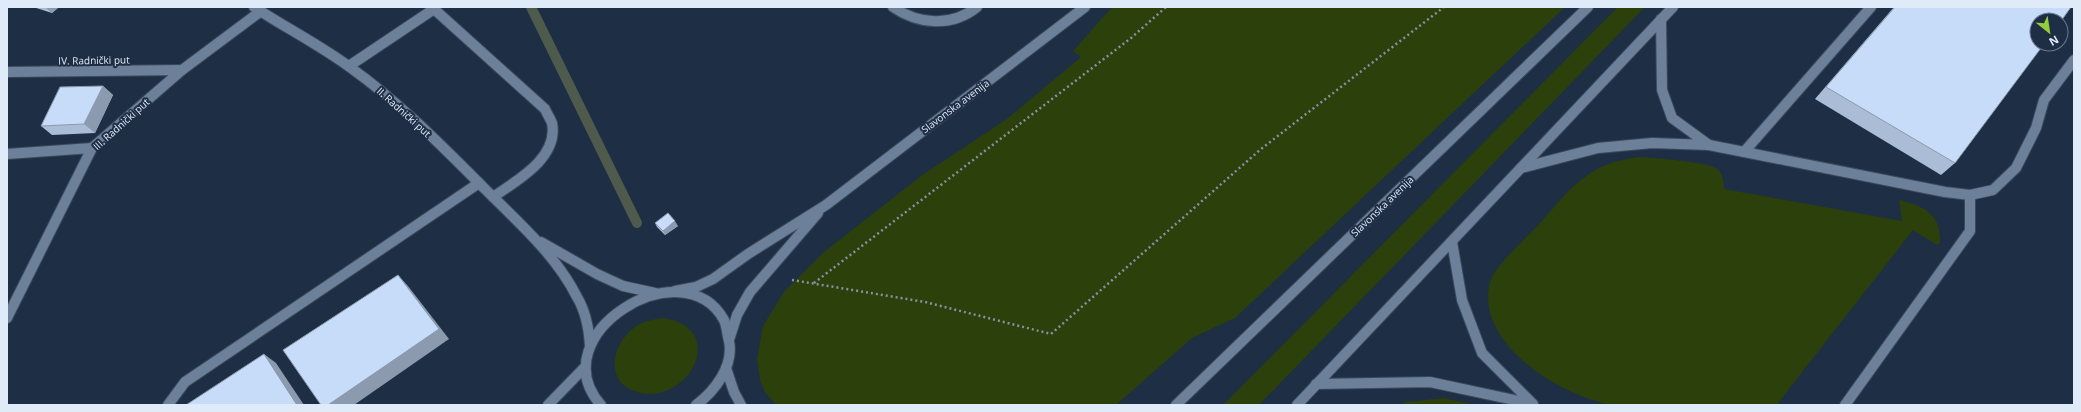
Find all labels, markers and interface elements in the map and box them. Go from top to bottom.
north arrow [2029,12,2069,52]
text: N [2047,32,2062,50]
street label: IV. Radnički put [58,52,130,68]
street label: Slavonska avenija [918,76,992,136]
street label: II. Radnički put [374,84,434,140]
street label: III. Radnički put [90,95,152,153]
street label: Slavonska avenija [1348,173,1416,239]

